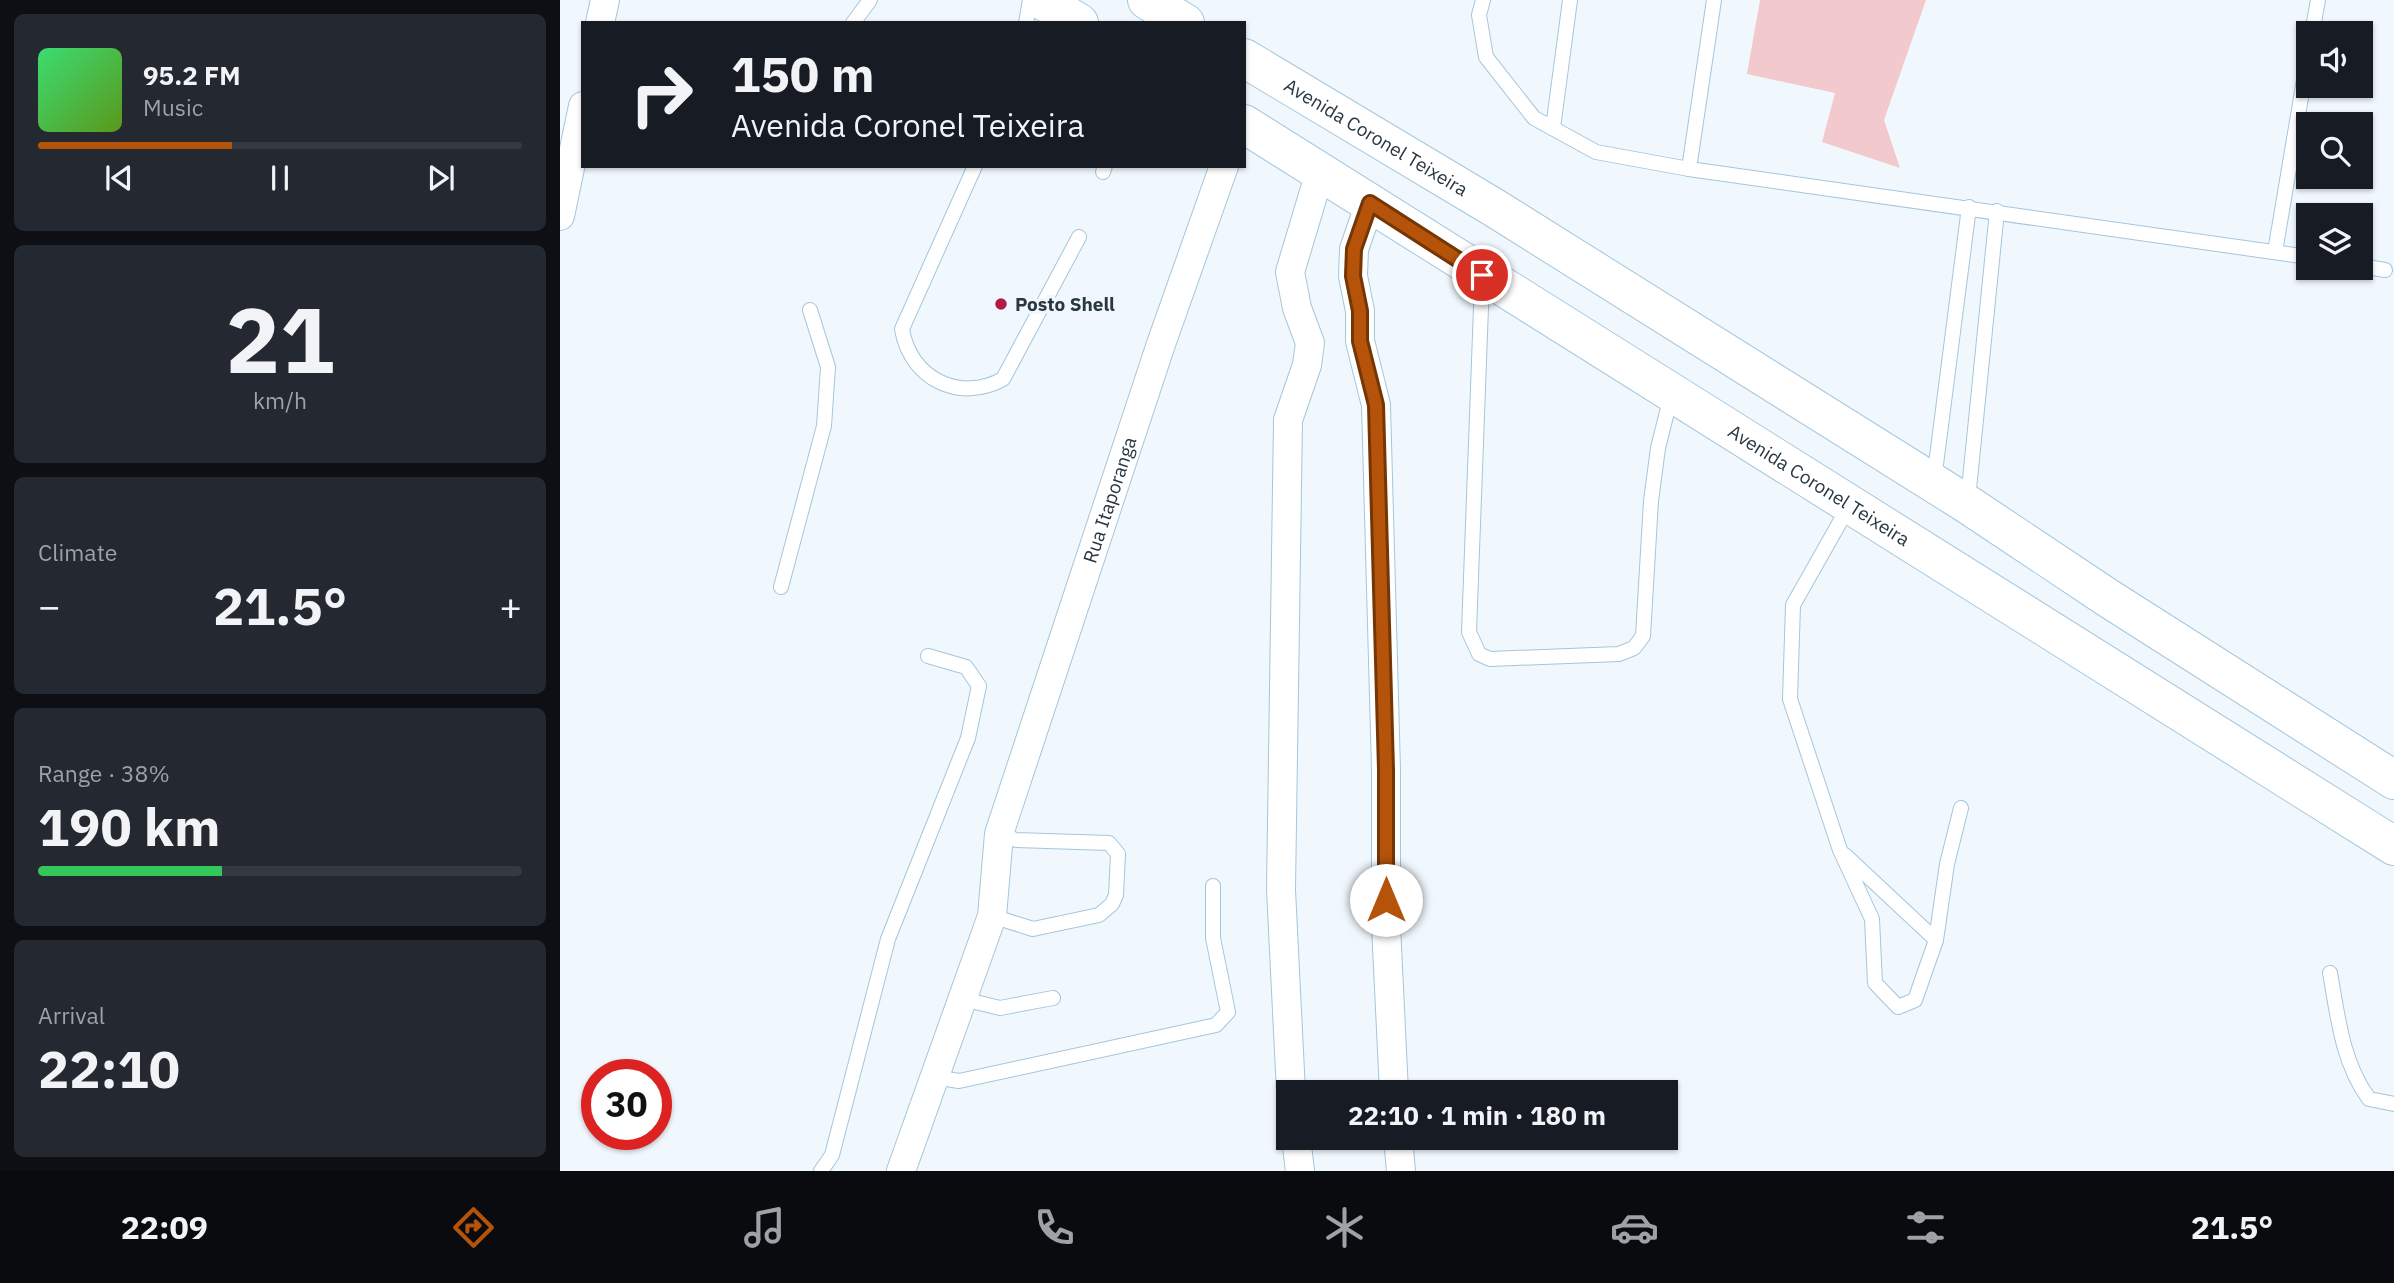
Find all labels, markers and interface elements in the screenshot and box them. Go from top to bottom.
map controls [2296,21,2373,280]
button: sound [2296,21,2373,98]
text: 150 m [731,42,875,105]
icon: right [616,49,707,140]
text: 95.2 FM [143,58,241,92]
street label: Avenida Coronel Teixeira [1280,73,1472,201]
text: Music [143,92,203,122]
text: Avenida Coronel Teixeira [731,104,1085,146]
button: search [2296,112,2373,189]
icon: previous [100,159,138,197]
icon: pause [261,159,299,197]
icon: next [422,159,460,197]
button: layers [2296,203,2373,280]
pin [1452,245,1512,305]
icon: arrive [1463,256,1501,294]
text: 21 [225,280,335,398]
place label: Posto Shell [1015,292,1115,316]
marker: Posto Shell [993,296,1009,312]
text: km/h [253,385,307,415]
street label: Avenida Coronel Teixeira [1724,419,1914,551]
street label: Rua Itaporanga [1077,434,1142,566]
text: Climate [38,537,117,567]
text: 21.5° [213,572,347,639]
text: − [38,581,61,630]
text: + [499,581,522,630]
text: Range · 38% [38,758,170,788]
text: 190 km [38,793,220,860]
position arrow [1349,863,1423,937]
text: Arrival [38,1000,105,1030]
text: 22:10 [38,1035,180,1102]
speed limit sign: 30 [581,1059,672,1150]
text: 22:10 · 1 min · 180 m [1348,1098,1606,1132]
icon: directions [449,1203,498,1252]
icon: music [740,1203,789,1252]
icon: phone [1030,1203,1079,1252]
icon: climate [1320,1203,1369,1252]
icon: car [1610,1203,1659,1252]
icon: filters [1901,1203,1950,1252]
text: 22:09 [121,1206,208,1248]
text: 21.5° [2191,1206,2273,1248]

